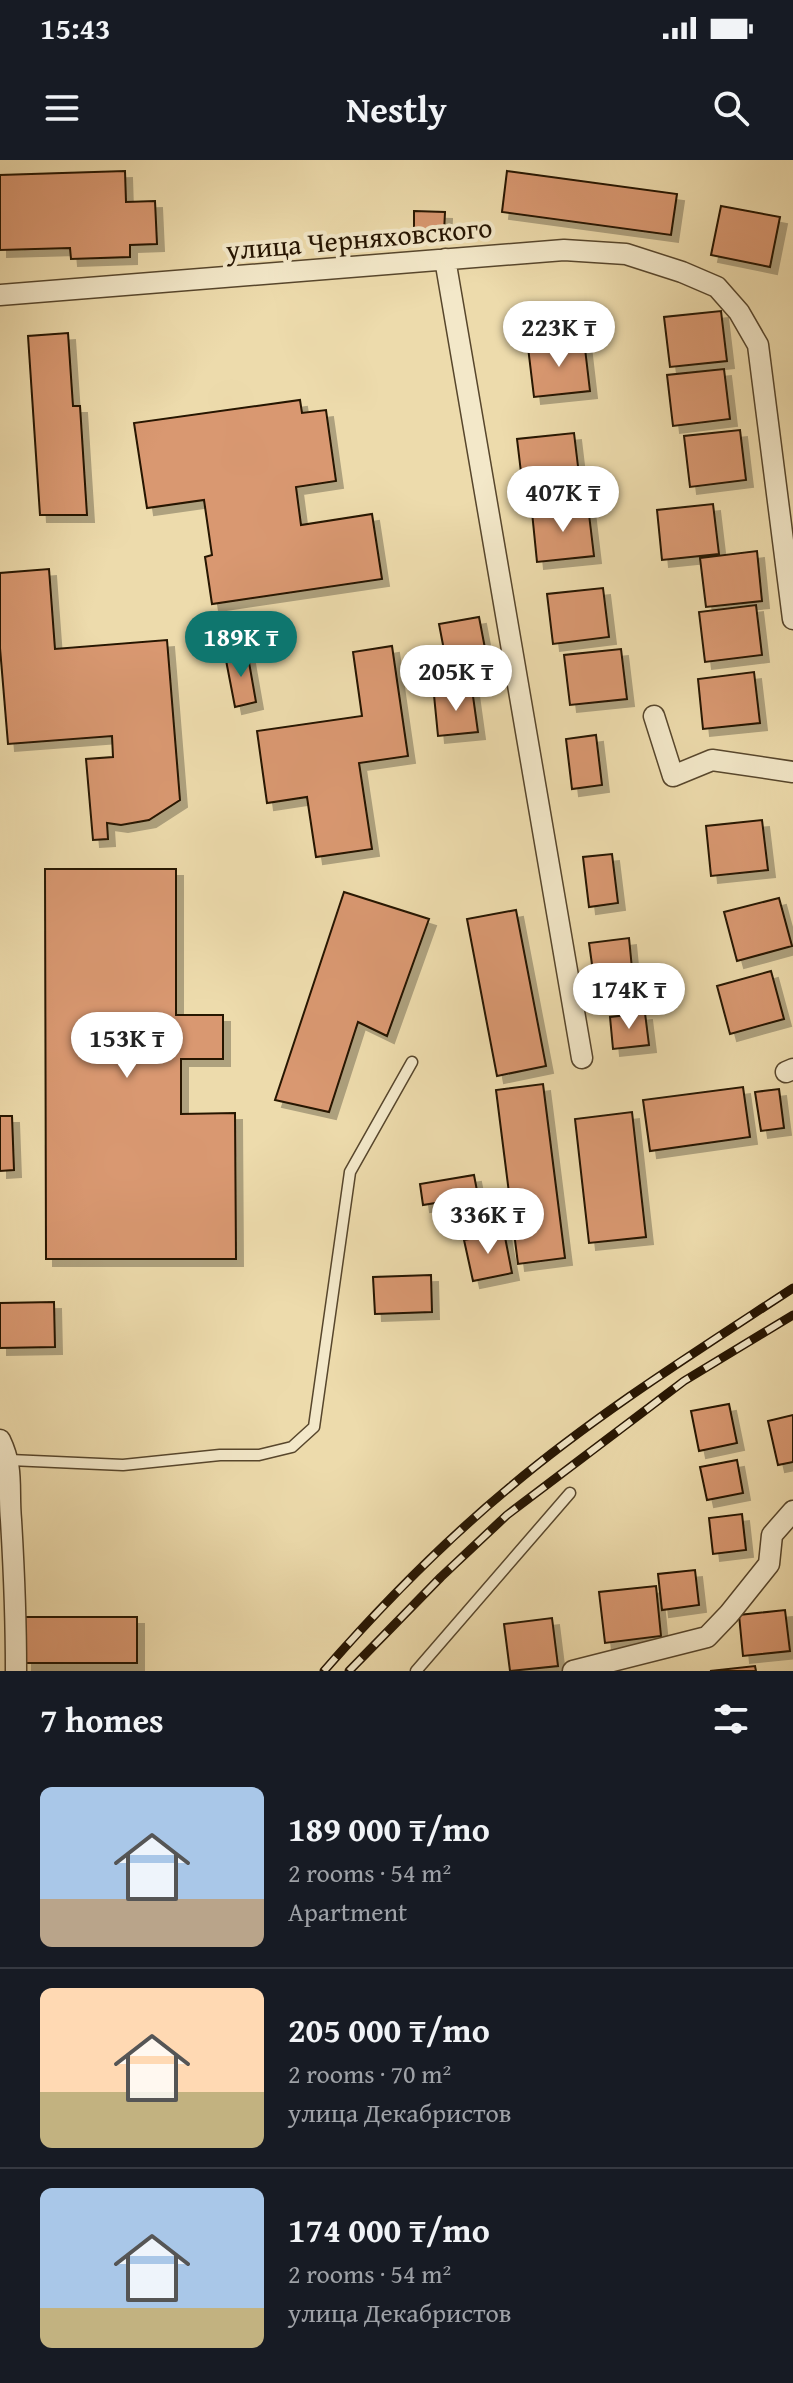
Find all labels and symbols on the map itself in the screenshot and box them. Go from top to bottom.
street label: улица Черняховского [223,206,494,270]
pin: 223K ₸ [494,301,624,369]
pin: 407K ₸ [498,466,628,534]
pin: 189K ₸ [176,611,306,679]
pin: 205K ₸ [391,645,521,713]
pin: 174K ₸ [564,963,694,1031]
pin: 153K ₸ [62,1012,192,1080]
pin: 336K ₸ [423,1188,553,1256]

